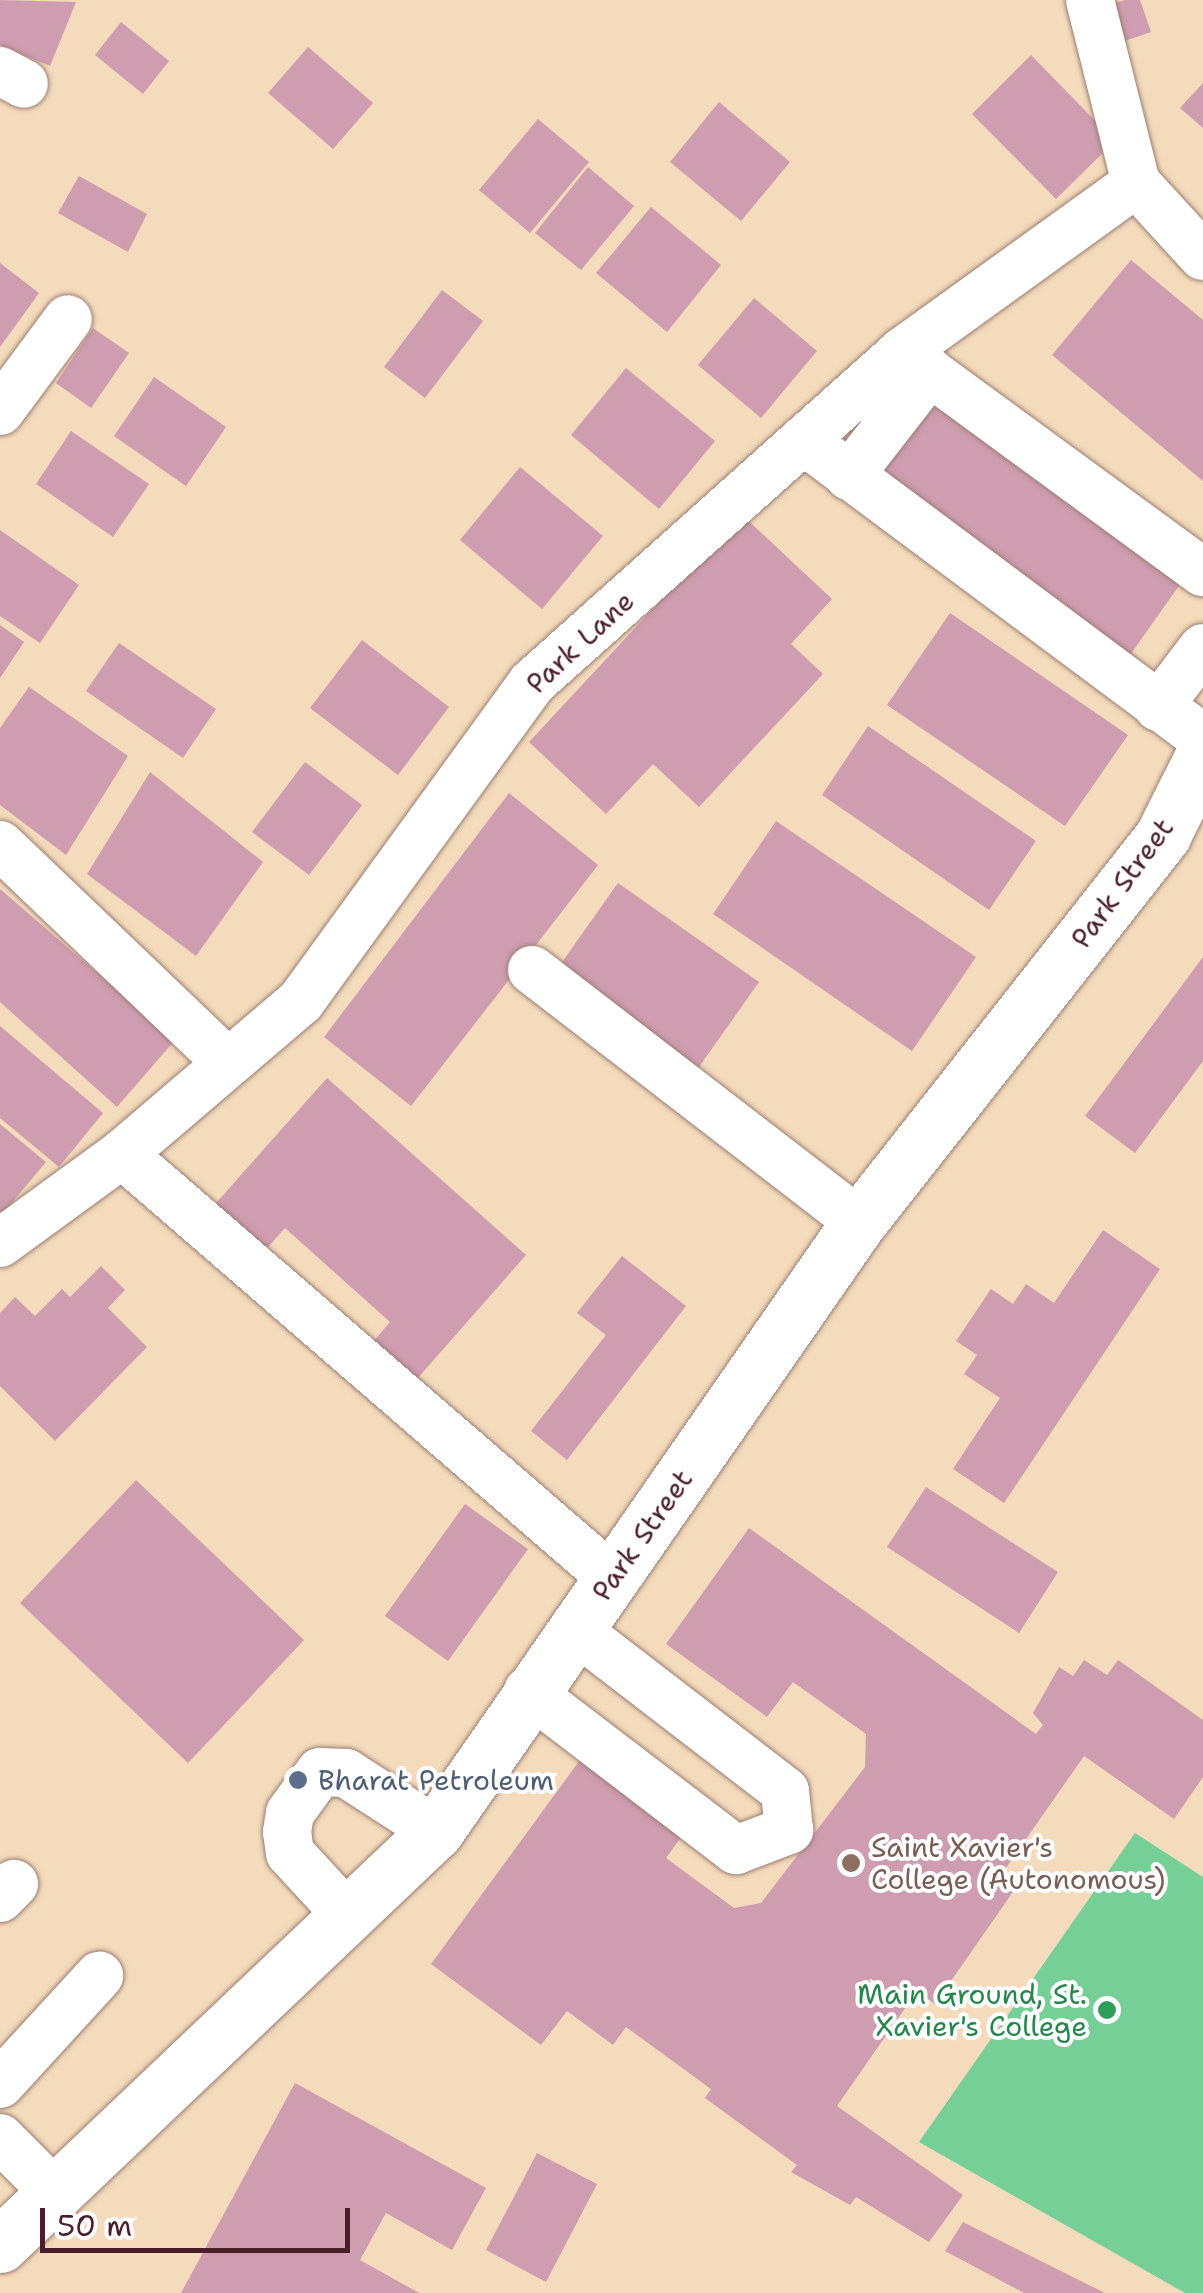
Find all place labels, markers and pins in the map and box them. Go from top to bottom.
place label: Bharat Petroleum [318,1763,554,1797]
marker: Bharat Petroleum [287,1769,309,1791]
place label: Saint Xavier's College (Autonomous) [871,1830,1166,1896]
marker: Saint Xavier's College (Autonomous) [840,1852,862,1874]
place label: Main Ground, St. Xavier's College [857,1977,1087,2043]
marker: Main Ground, St. Xavier's College [1096,1999,1118,2021]

